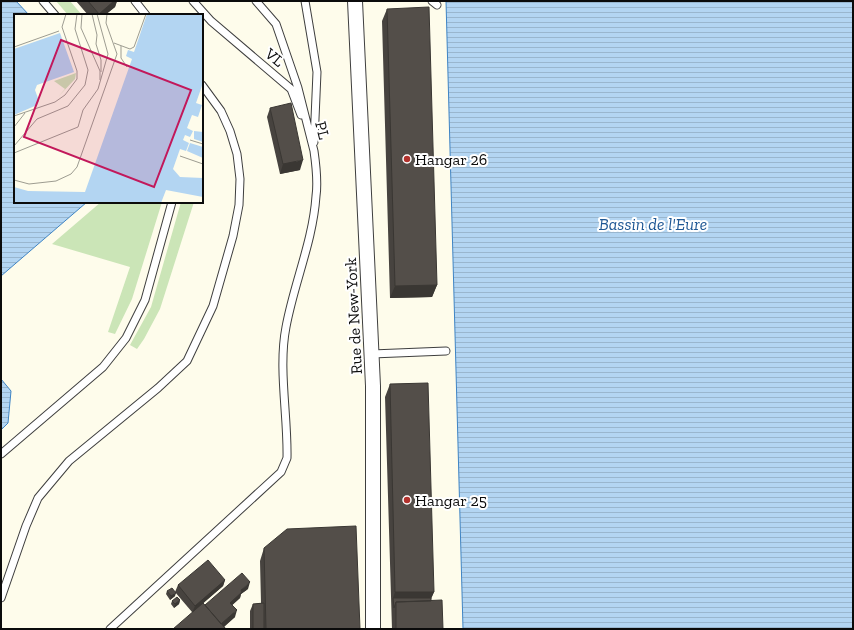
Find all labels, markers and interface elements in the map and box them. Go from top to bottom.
inset map [14,14,203,203]
street label: VL [260,43,288,71]
street label: PL [311,119,334,141]
place label: Hangar 26 [415,150,487,169]
marker: Hangar 26 [402,154,412,164]
water label: Bassin de l'Eure [599,214,707,234]
street label: Rue de New-York [341,256,366,375]
place label: Hangar 25 [415,491,487,510]
marker: Hangar 25 [402,495,412,505]

